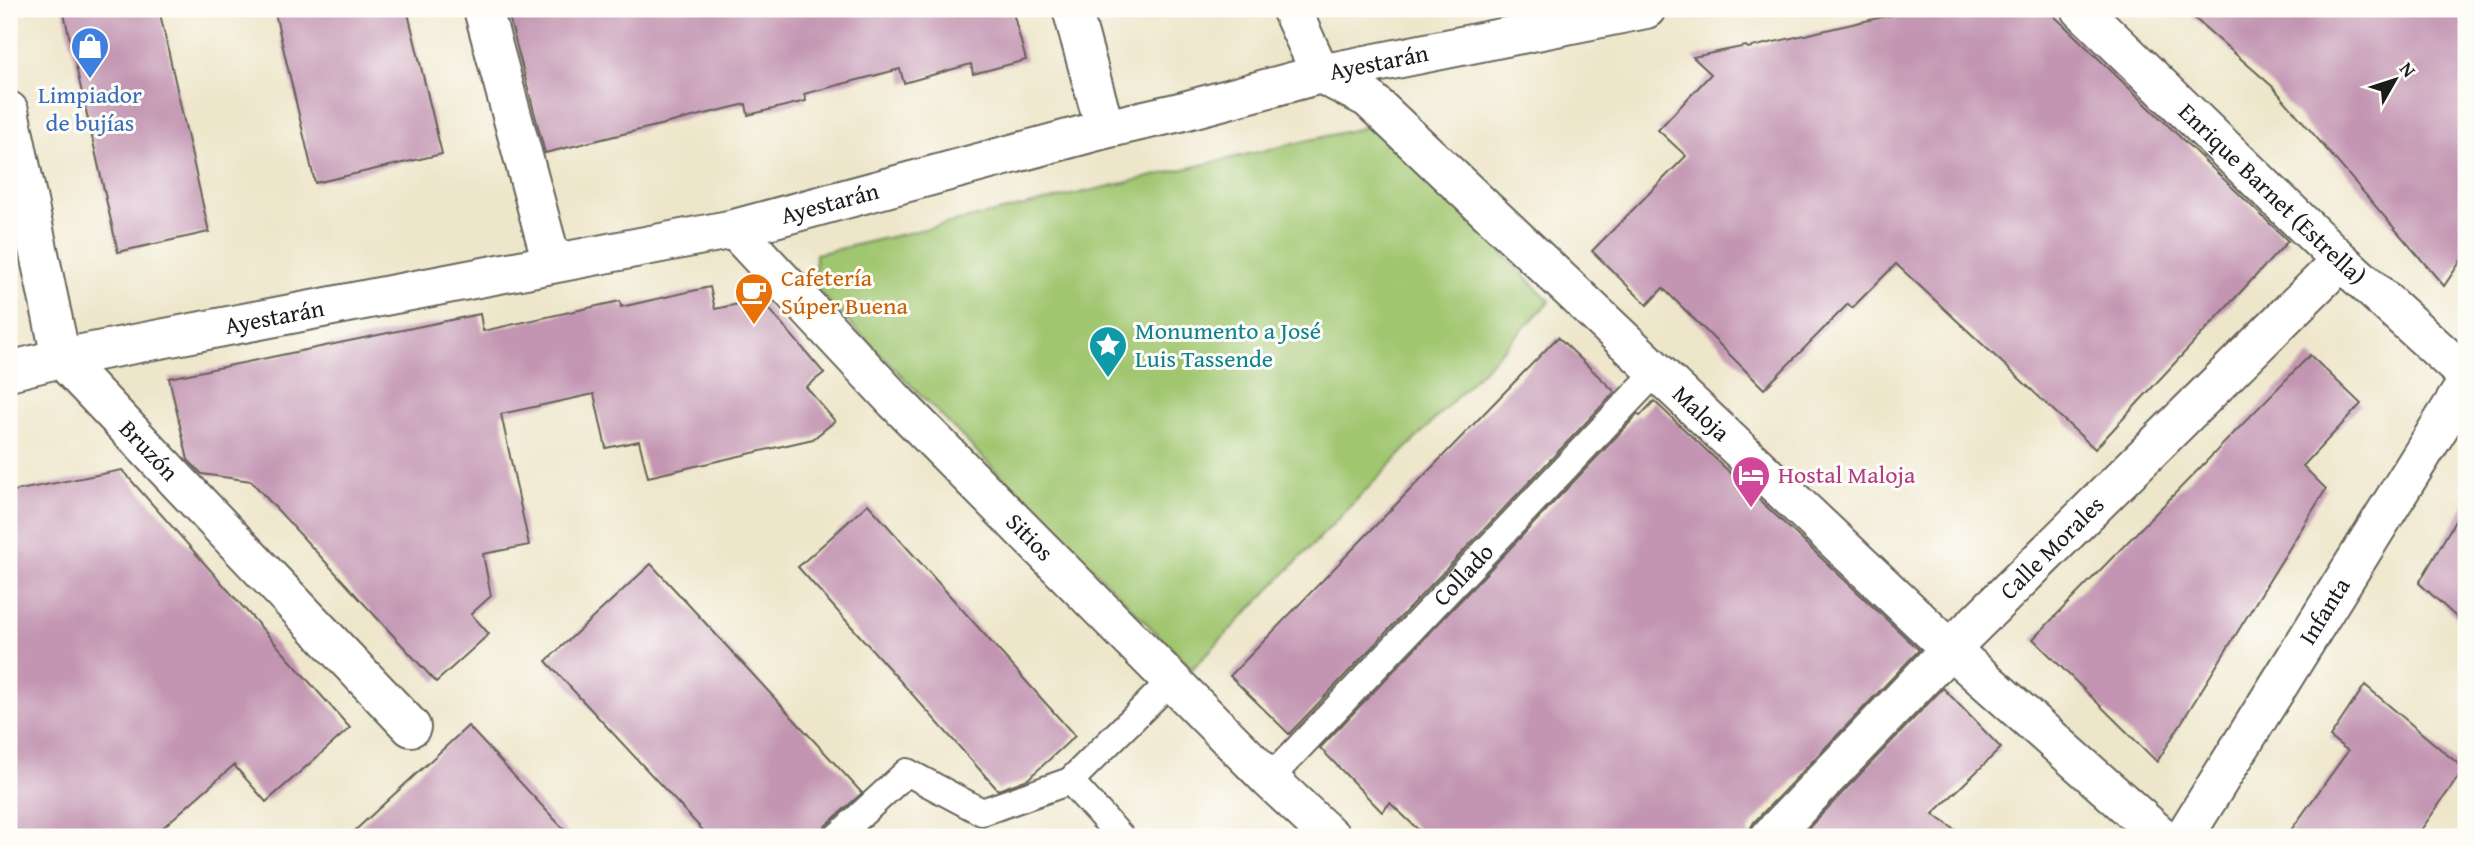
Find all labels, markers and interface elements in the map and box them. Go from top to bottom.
shop icon: Limpiador de bujías [69,25,111,80]
street label: Ayestarán [1326,35,1432,89]
north arrow [2360,46,2430,116]
text: N [2393,56,2423,83]
place label: Limpiador de bujías [38,77,142,140]
street label: Enrique Barnet (Estrella) [2171,95,2374,293]
street label: Ayestarán [777,173,883,233]
place label: Cafetería Súper Buena [781,260,908,323]
cafe icon: Cafetería Súper Buena [733,271,775,326]
street label: Ayestarán [222,290,327,343]
place label: Monumento a José Luis Tassende [1135,313,1321,376]
place icon: Monumento a José Luis Tassende [1087,324,1129,379]
street label: Maloja [1665,377,1739,449]
street label: Bruzón [111,412,187,489]
hotel icon: Hostal Maloja [1730,454,1772,509]
place label: Hostal Maloja [1778,457,1916,492]
street label: Calle Morales [1991,487,2112,607]
street label: Sitios [998,505,1062,569]
street label: Collado [1424,535,1502,614]
street label: Infanta [2290,570,2359,651]

